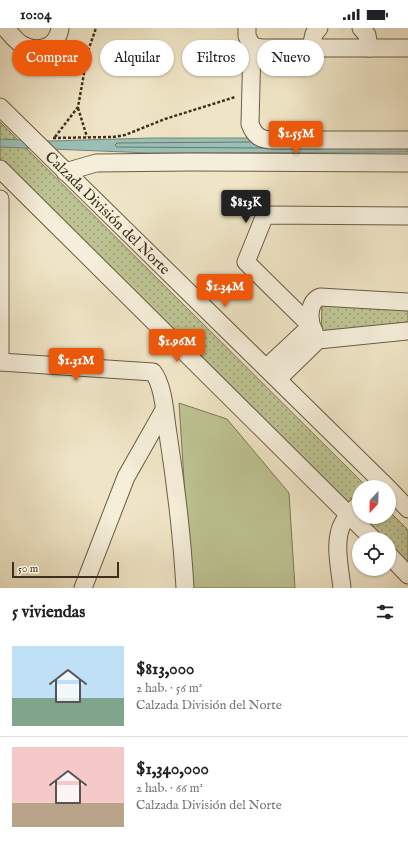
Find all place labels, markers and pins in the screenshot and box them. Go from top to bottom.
pin: $1.55M [263,121,329,155]
pin: $813K [218,190,274,224]
pin: $1.34M [192,274,258,308]
pin: $1.96M [144,329,210,363]
pin: $1.31M [43,348,109,382]

